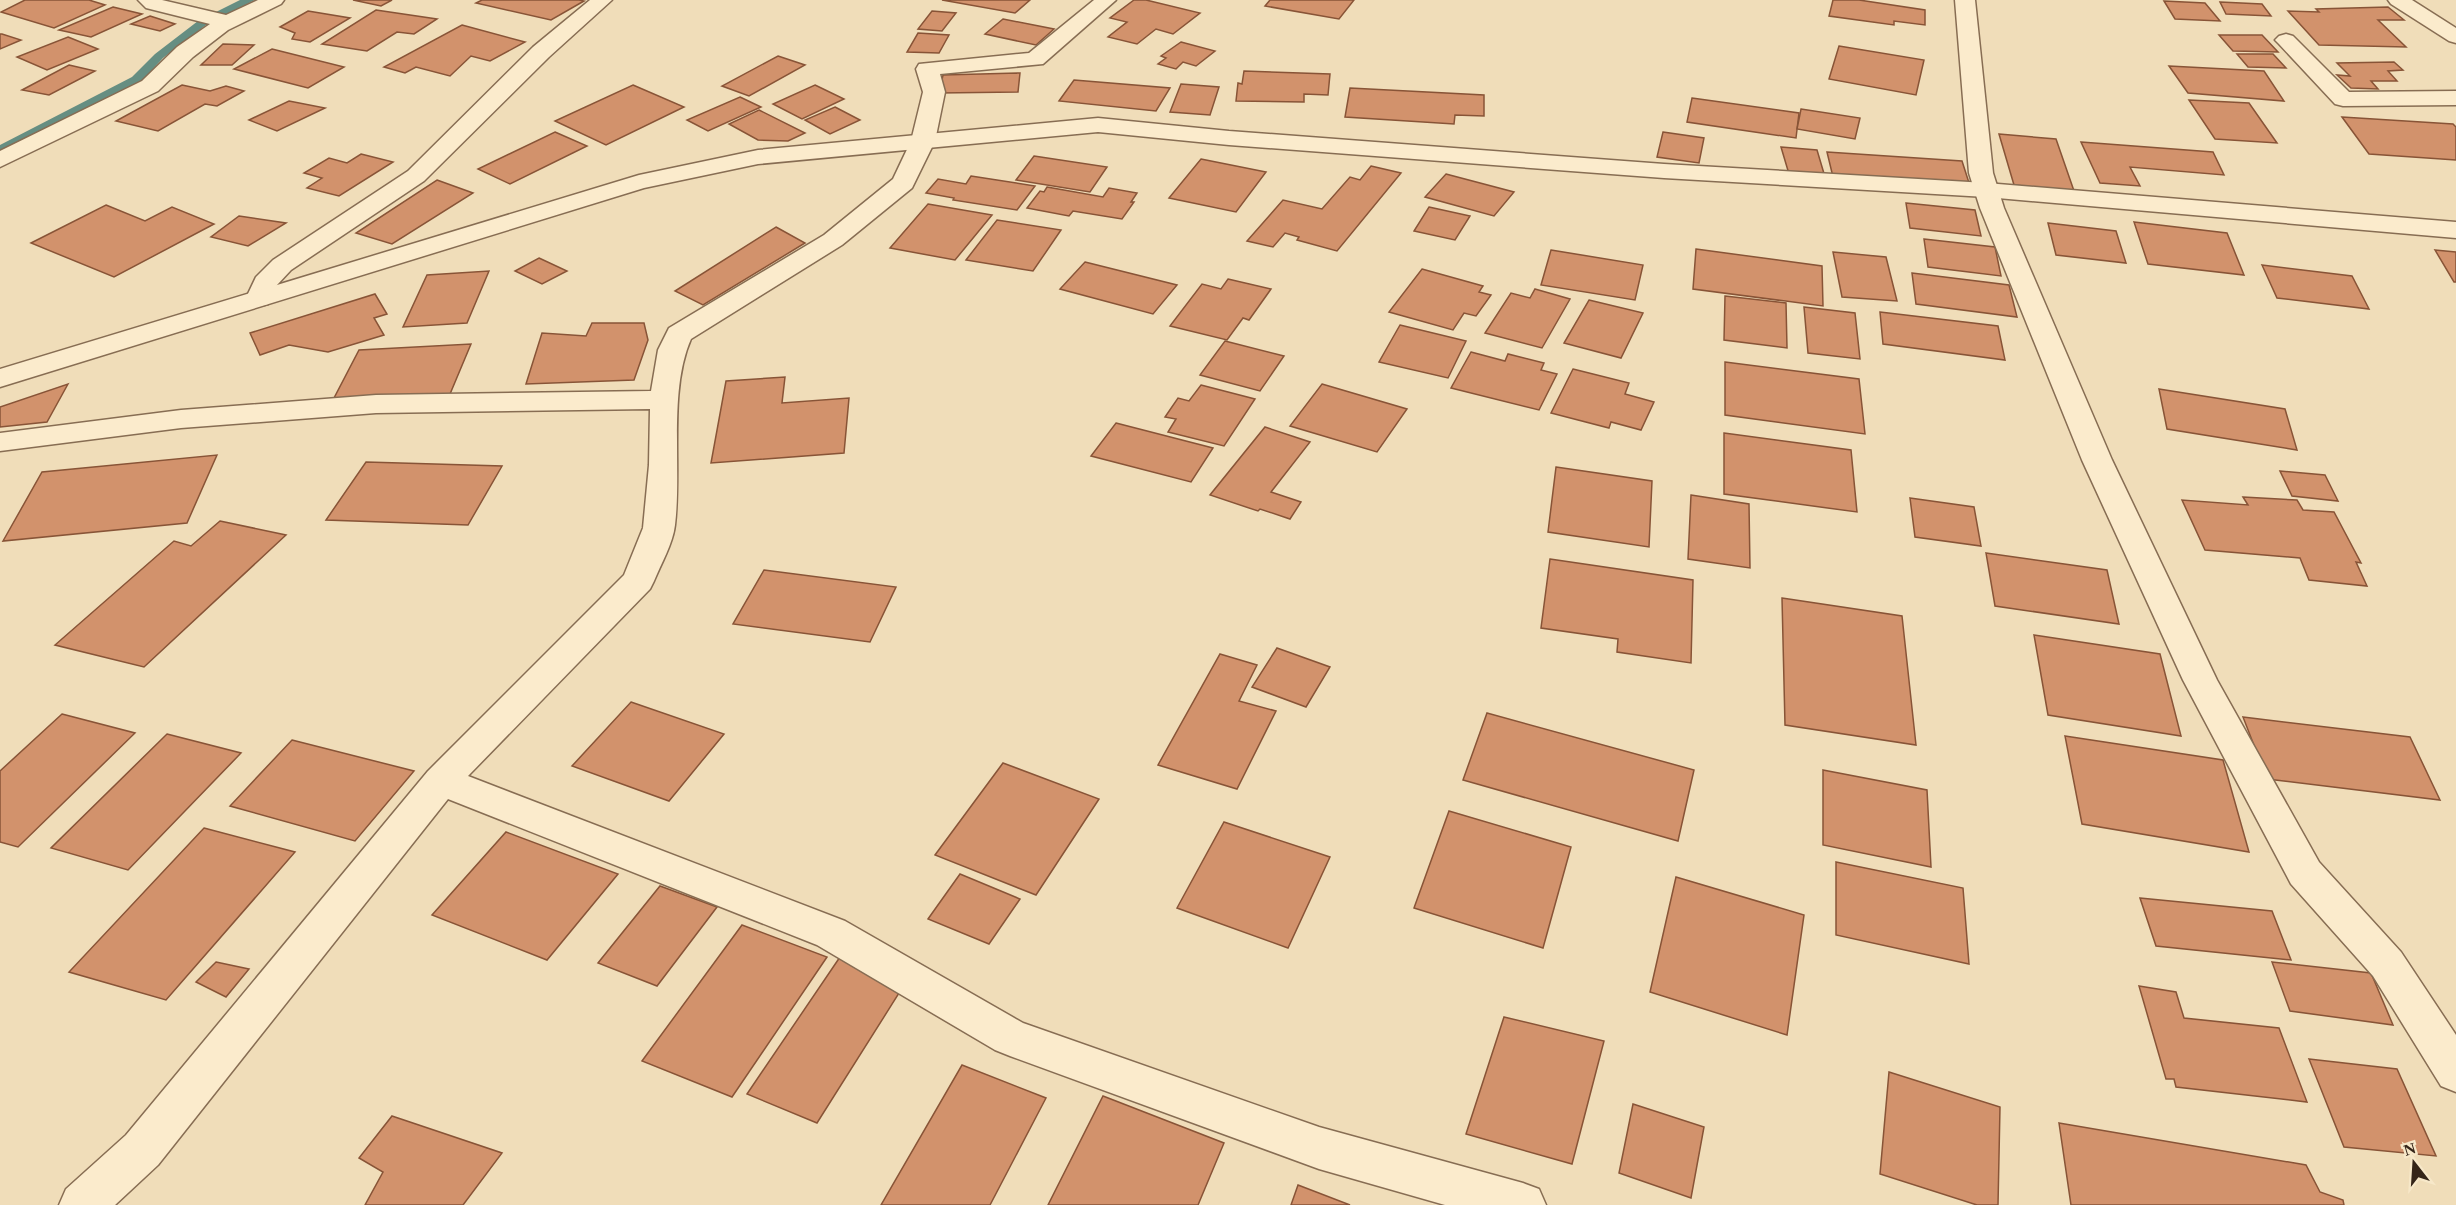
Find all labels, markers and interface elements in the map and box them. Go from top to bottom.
north arrow [2384,1133,2444,1193]
text: N [2402,1139,2418,1159]

